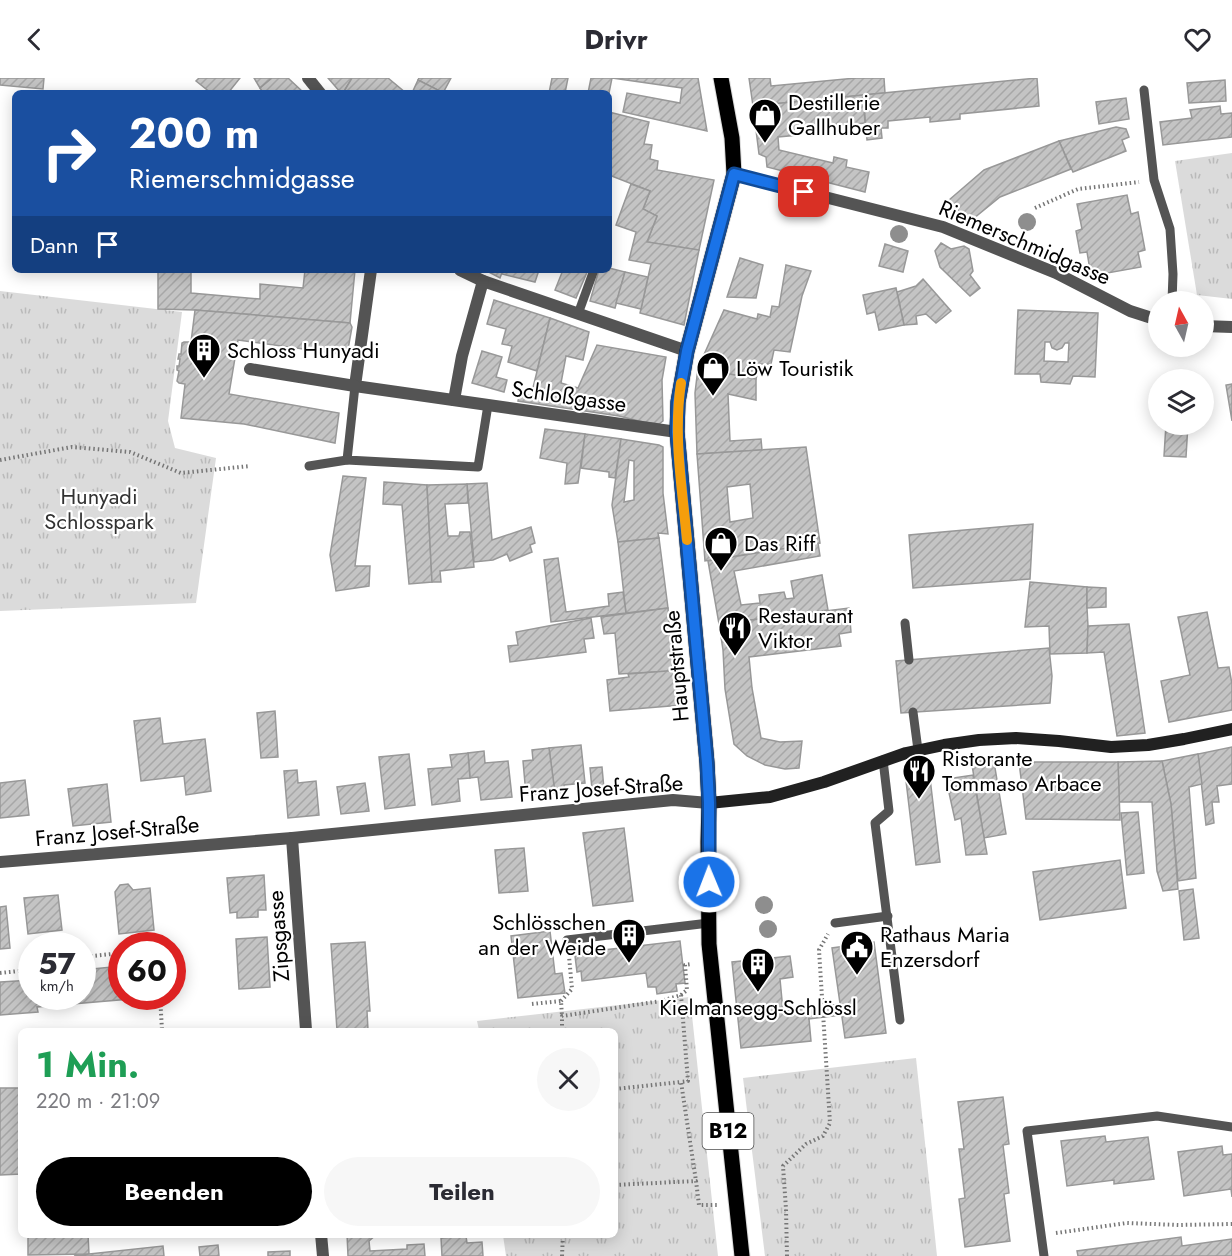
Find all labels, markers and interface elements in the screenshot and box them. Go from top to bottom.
text: Drivr [584,20,648,59]
icon: back [18,23,51,56]
icon: heart [1181,23,1214,56]
place label: Destillerie Gallhuber [788,86,881,143]
shop icon: Destillerie Gallhuber [747,97,783,144]
text: 200 m [129,103,259,164]
icon: right [30,114,108,192]
text: Riemerschmidgasse [129,159,355,198]
pin [778,166,829,217]
icon: arrive [787,175,820,208]
street label: Riemerschmidgasse [934,191,1116,293]
icon: arrive [91,228,124,261]
text: Dann [30,229,79,261]
north arrow [1148,291,1214,357]
map controls [1148,291,1214,435]
building icon: Schloss Hunyadi [186,332,222,379]
place label: Schloss Hunyadi [227,334,380,366]
shop icon: Löw Touristik [695,350,731,397]
place label: Löw Touristik [736,352,854,384]
button: layers [1148,369,1214,435]
street label: Schloßgasse [509,372,629,420]
park label: Hunyadi Schlosspark [44,480,154,537]
shop icon: Das Riff [703,525,739,572]
place label: Das Riff [744,527,816,559]
place label: Restaurant Viktor [758,599,854,656]
street label: Hauptstraße [655,609,697,723]
restaurant icon: Restaurant Viktor [717,610,753,657]
place label: Ristorante Tommaso Arbace [942,742,1101,799]
restaurant icon: Ristorante Tommaso Arbace [901,753,937,800]
street label: Franz Josef-Straße [518,766,684,810]
street label: Franz Josef-Straße [34,808,200,854]
position arrow [677,850,741,914]
street label: Zipsgasse [259,889,297,983]
place label: Schlösschen an der Weide [478,906,606,963]
building icon: Schlösschen an der Weide [611,917,647,964]
place label: Rathaus Maria Enzersdorf [880,918,1010,975]
public building icon: Rathaus Maria Enzersdorf [839,929,875,976]
speed limit sign: 60 [108,932,186,1010]
text: 57 [38,942,76,985]
building icon: Kielmansegg-Schlössl [740,946,776,993]
text: km/h [40,975,74,997]
place label: Kielmansegg-Schlössl [659,991,857,1023]
text: 1 Min. [36,1038,139,1090]
button: close [537,1048,600,1111]
text: 220 m · 21:09 [36,1087,160,1116]
road number: B12 [702,1113,754,1149]
button: Beenden [36,1157,312,1226]
button: Teilen [324,1157,600,1226]

